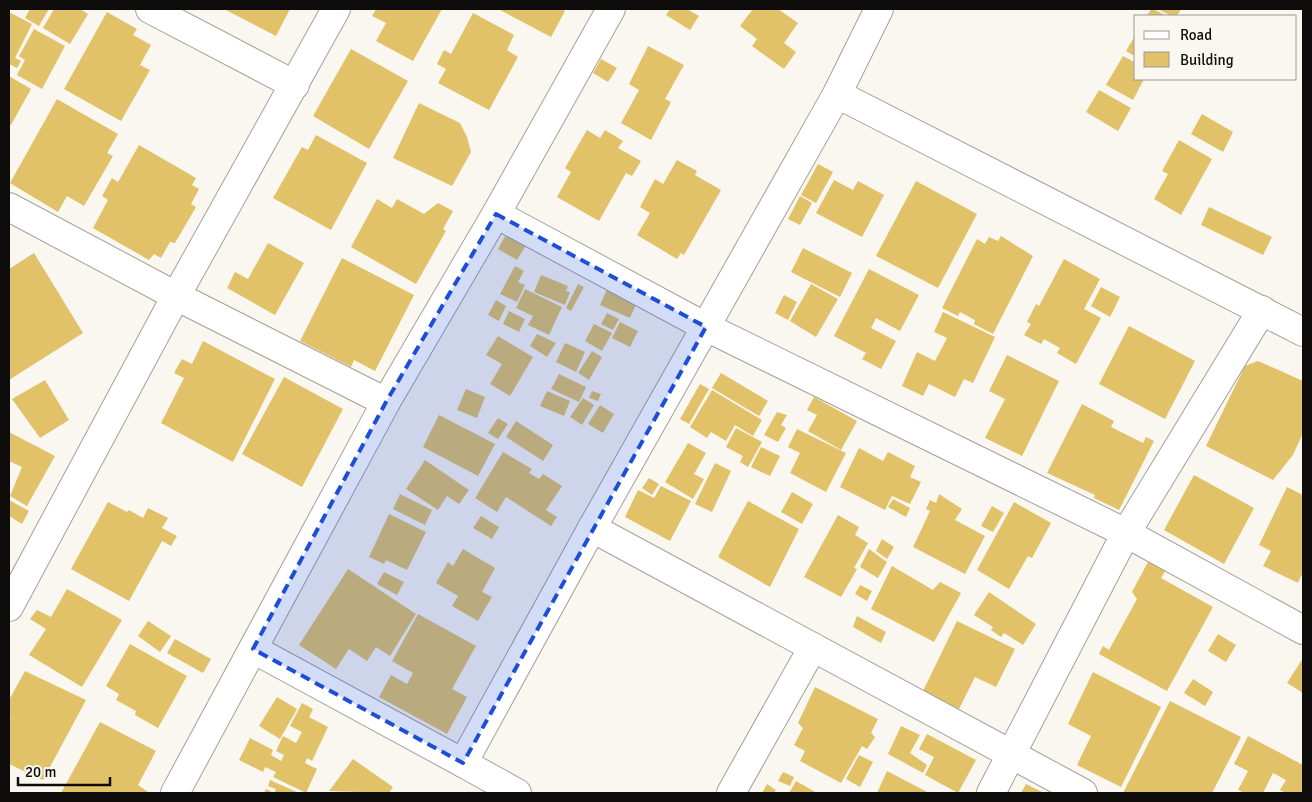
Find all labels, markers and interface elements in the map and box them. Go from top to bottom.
legend [1134,15,1297,80]
text: Road [1180,26,1212,44]
text: Building [1180,51,1234,69]
scale bar [18,754,110,786]
text: 20 m [25,763,56,781]

